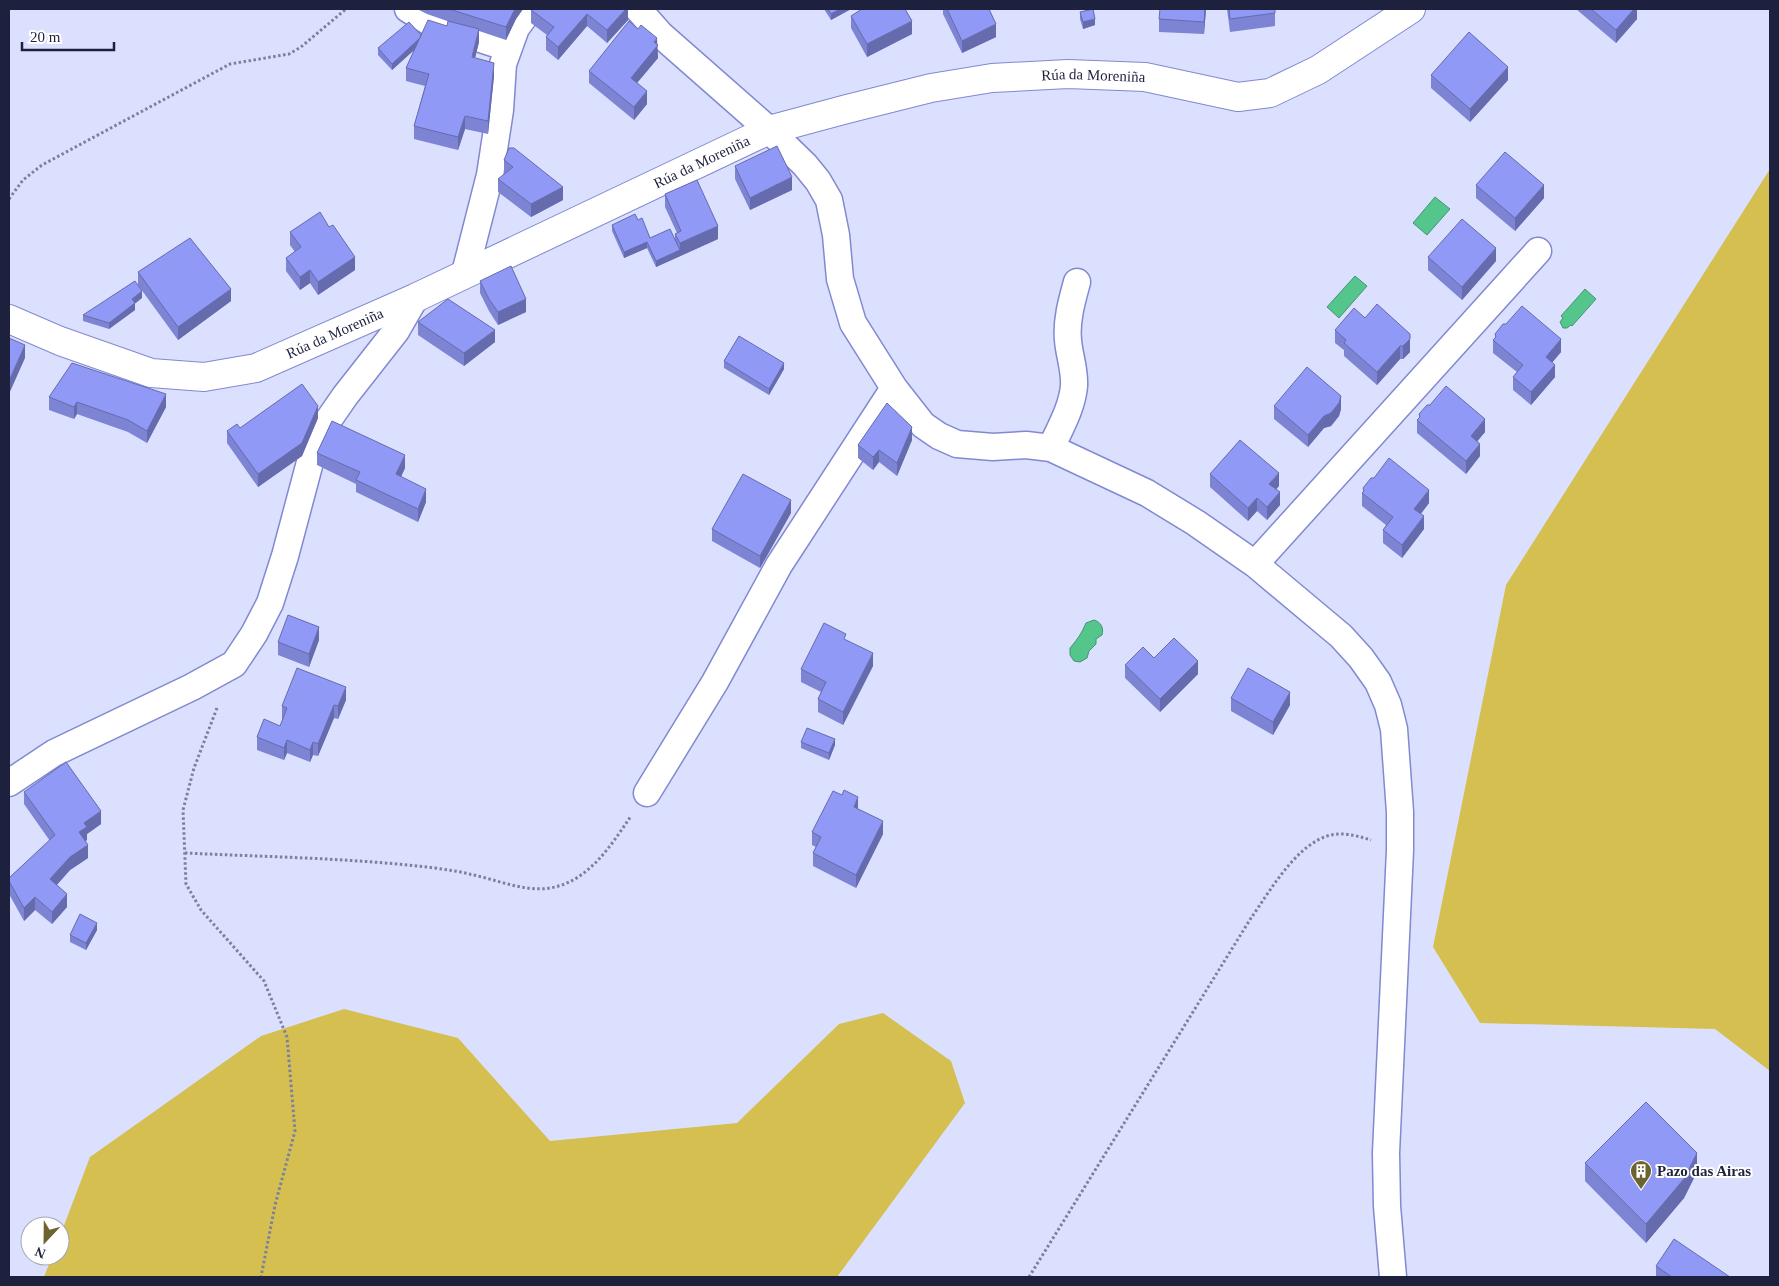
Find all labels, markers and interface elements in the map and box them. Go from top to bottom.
scale bar [22,20,115,52]
text: 20 m [30,29,61,45]
street label: Rúa da Moreniña [1041,66,1146,85]
street label: Rúa da Moreniña [651,132,753,192]
street label: Rúa da Moreniña [284,305,386,362]
building icon: Pazo das Airas [1629,1159,1653,1190]
place label: Pazo das Airas [1657,1163,1751,1179]
north arrow [20,1216,70,1266]
text: N [33,1244,48,1261]

